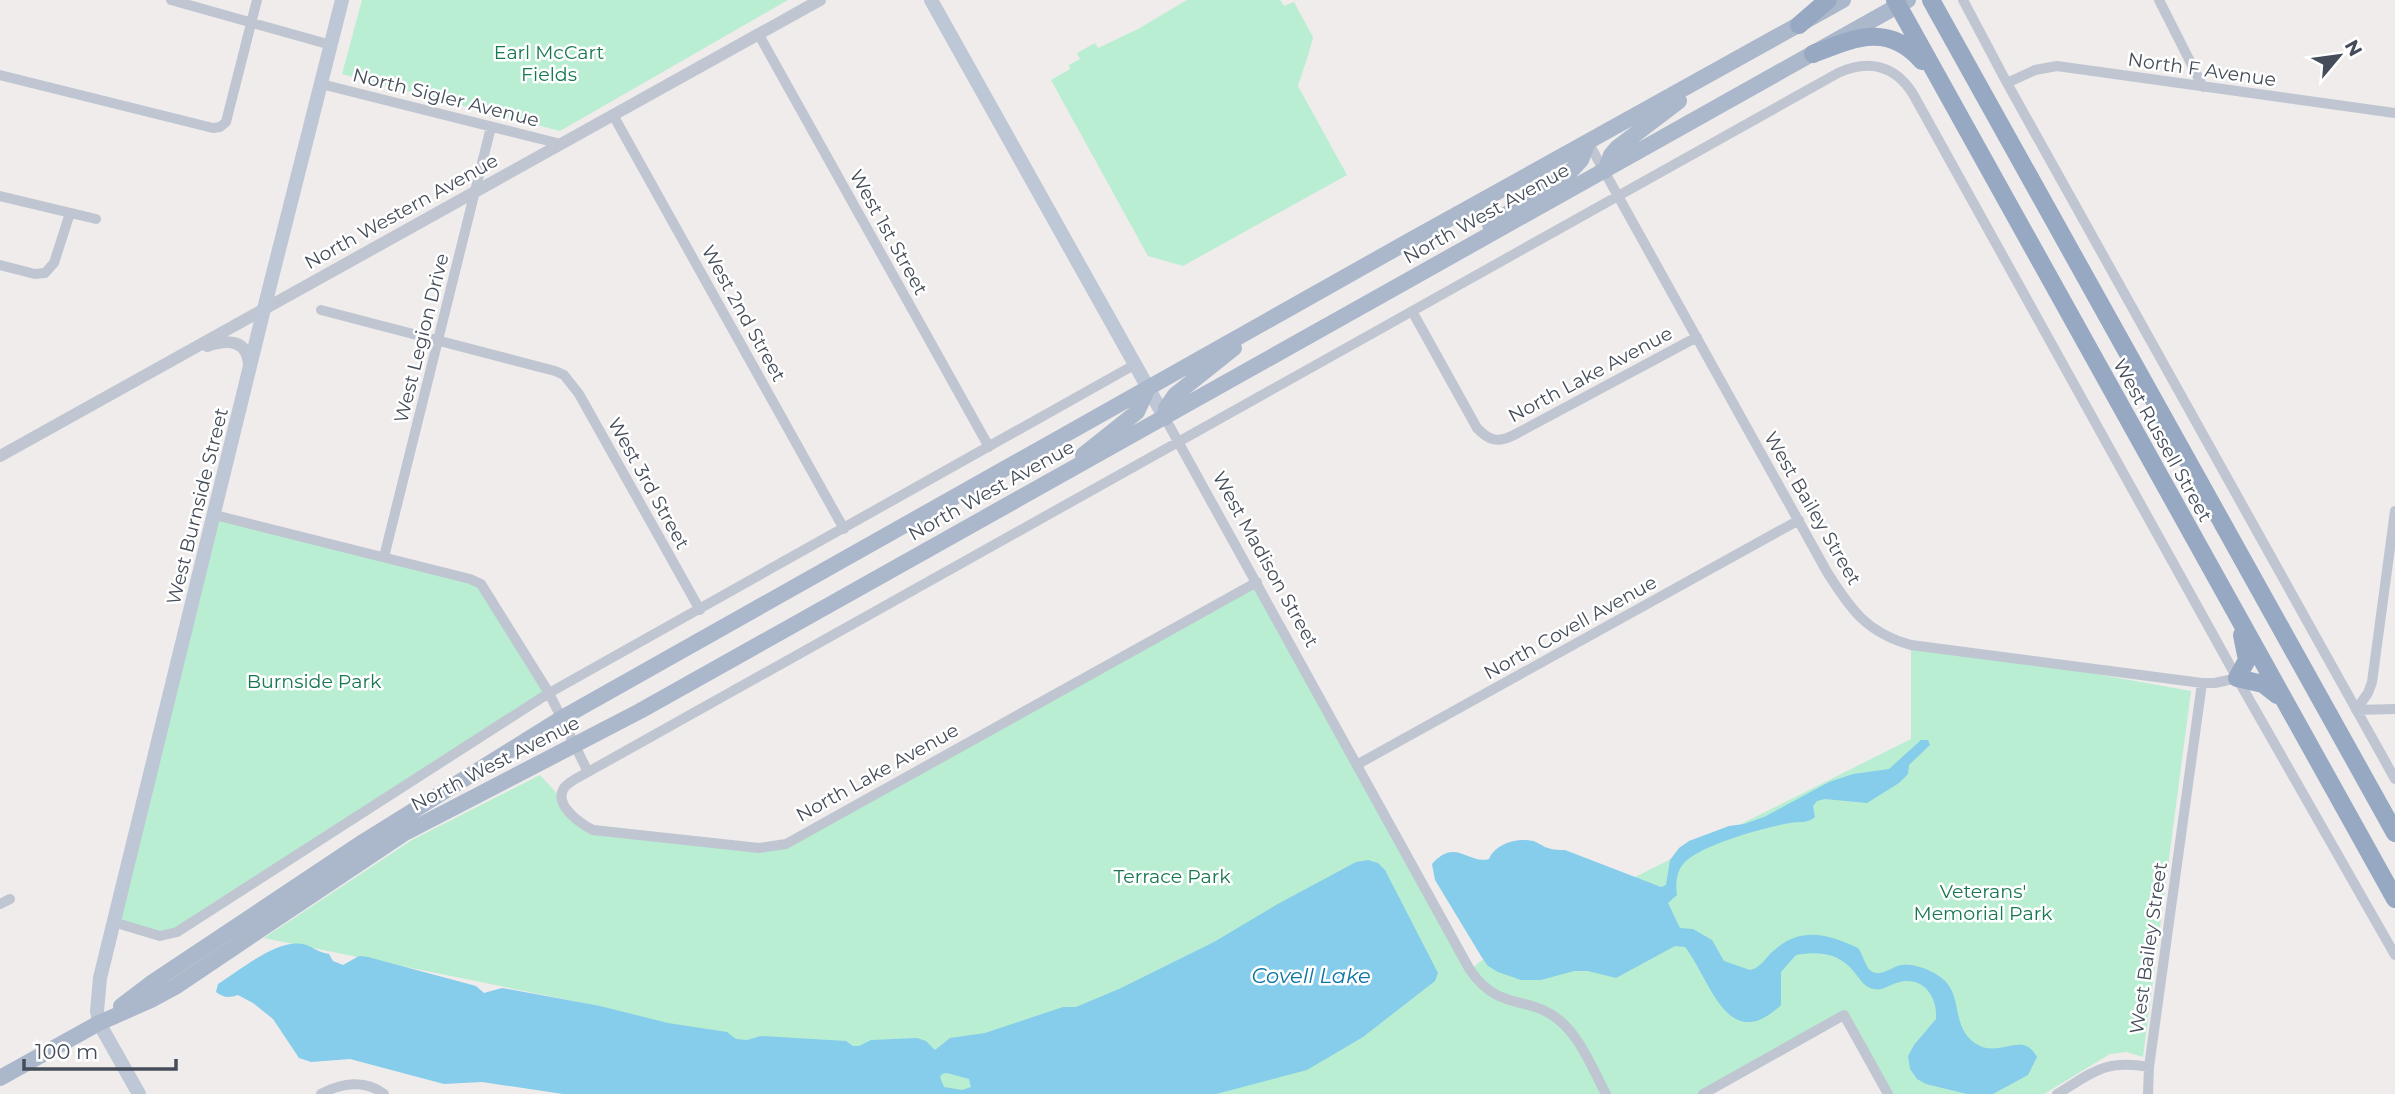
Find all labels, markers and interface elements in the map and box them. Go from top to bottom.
north arrow [2304,21,2374,91]
text: N [2340,36,2367,60]
park label: Earl McCart Fields [494,41,604,86]
street label: North F Avenue [2126,48,2278,91]
street label: North Sigler Avenue [350,63,542,132]
street label: North Western Avenue [301,149,502,274]
street label: North West Avenue [1399,158,1573,269]
street label: West 1st Street [845,166,933,299]
street label: West 2nd Street [697,241,791,386]
street label: West Legion Drive [389,251,454,425]
street label: North Lake Avenue [1504,321,1676,427]
street label: West Russell Street [2108,355,2217,526]
street label: West Burnside Street [162,405,233,607]
street label: West 3rd Street [603,413,694,553]
street label: West Bailey Street [1759,427,1866,589]
street label: North West Avenue [904,435,1078,546]
street label: West Madison Street [1208,467,1324,651]
street label: North Covell Avenue [1480,570,1661,684]
park label: Burnside Park [247,670,382,693]
street label: North West Avenue [407,711,583,816]
street label: North Lake Avenue [792,718,963,827]
street label: West Bailey Street [2125,860,2172,1035]
park label: Terrace Park [1113,865,1231,888]
park label: Veterans' Memorial Park [1914,880,2053,925]
water label: Covell Lake [1251,963,1371,988]
scale bar [24,1028,177,1072]
text: 100 m [35,1039,98,1064]

